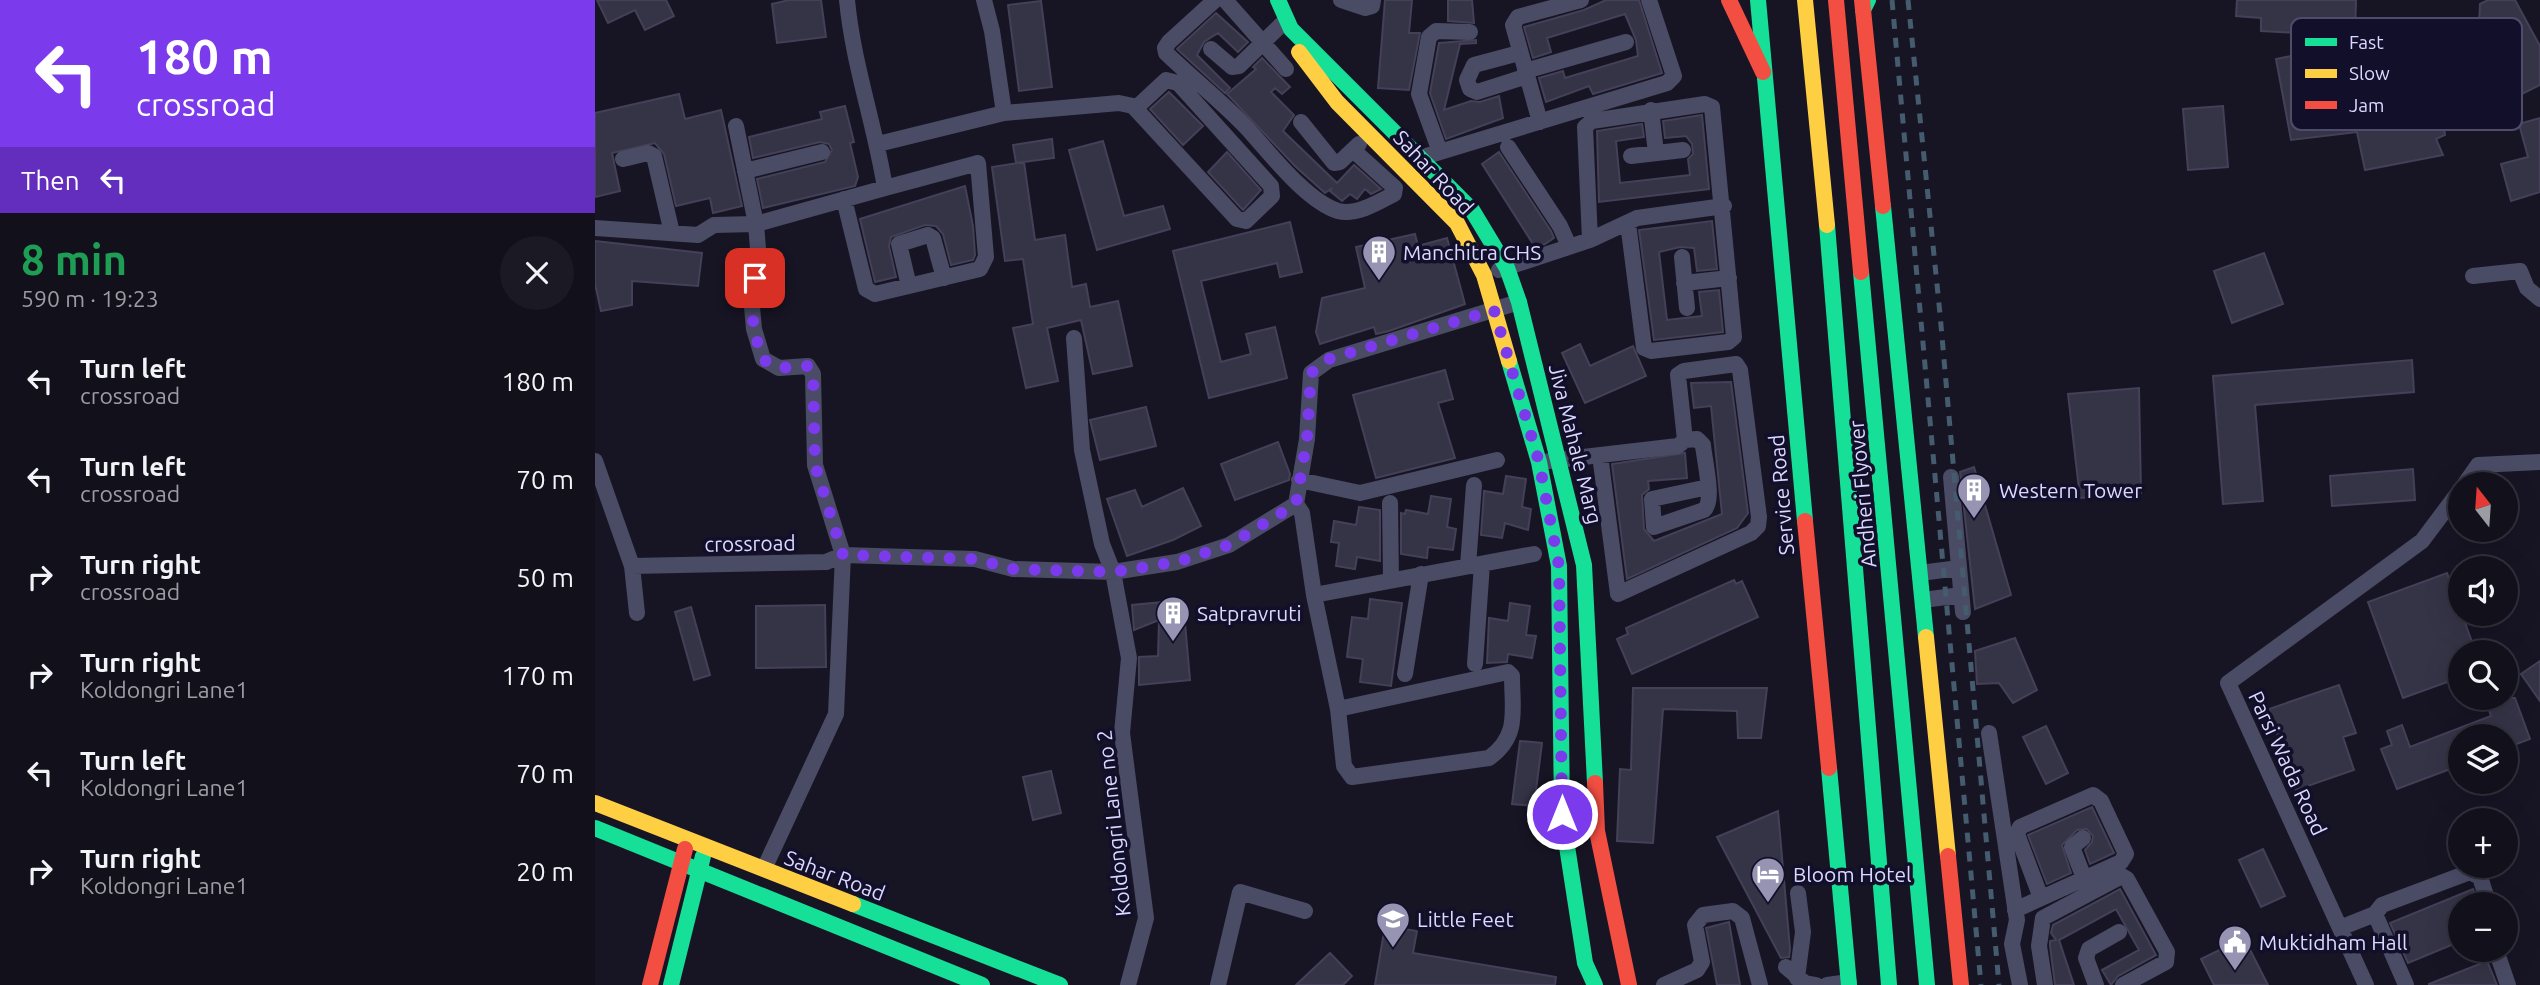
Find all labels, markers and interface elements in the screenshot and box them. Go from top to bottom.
legend [2291,18,2522,130]
icon: left [21,28,112,119]
text: 180 m [136,28,273,83]
text: Fast [2349,31,2384,53]
text: Slow [2349,62,2390,84]
text: crossroad [136,86,275,122]
text: Jam [2349,94,2385,116]
street label: Sahar Road [1389,125,1479,219]
icon: left [94,161,132,199]
text: Then [21,166,80,195]
building icon: Manchitra CHS [1360,233,1398,282]
text: 8 min [21,236,127,283]
button: close [500,236,574,310]
place label: Manchitra CHS [1403,240,1541,264]
pin [725,248,785,308]
icon: arrive [736,259,774,297]
text: 590 m · 19:23 [21,286,159,311]
text: Turn left [80,354,186,383]
icon: left [21,362,59,400]
street label: Jiva Mahale Marg [1545,362,1607,526]
text: 180 m [502,367,574,396]
text: crossroad [80,383,180,408]
street label: Andheri Flyover [1844,419,1880,569]
street label: Service Road [1764,434,1798,556]
text: Turn left [80,452,186,481]
icon: left [21,460,59,498]
text: 70 m [516,465,574,494]
building icon: Western Tower [1955,471,1993,520]
north arrow [2448,472,2518,542]
map controls [2448,472,2518,962]
place label: Western Tower [1999,478,2142,502]
text: crossroad [80,481,180,506]
street label: crossroad [704,530,796,556]
text: Turn right [80,550,201,579]
button: sound [2448,556,2518,626]
icon: right [21,558,59,596]
text: 50 m [516,563,574,592]
text: crossroad [80,579,180,604]
building icon: Satpravruti [1154,594,1192,643]
place label: Satpravruti [1197,601,1302,625]
button: search [2448,640,2518,710]
text: Turn right [80,648,201,677]
icon: right [21,656,59,694]
text: 170 m [502,661,574,690]
text: Koldongri Lane1 [80,677,248,702]
street label: Parsi Wada Road [2244,687,2332,839]
button: layers [2448,724,2518,794]
street label: Koldongri Lane no 2 [1091,728,1135,918]
text: Turn left [80,746,186,775]
icon: left [21,754,59,792]
text: 70 m [516,759,574,788]
text: Koldongri Lane1 [80,775,248,800]
position arrow [1525,777,1599,851]
button: + [2448,808,2518,878]
text: Turn right [80,844,201,873]
street label: Sahar Road [781,845,889,905]
icon: right [21,852,59,890]
hotel icon: Bloom Hotel [1749,855,1787,904]
text: 20 m [516,857,574,886]
place label: Bloom Hotel [1793,862,1912,886]
text: Koldongri Lane1 [80,873,248,898]
button: − [2448,892,2518,962]
school or university icon: Little Feet [1374,900,1412,949]
place label: Little Feet [1417,907,1514,931]
public building icon: Muktidham Hall [2216,923,2254,972]
place label: Muktidham Hall [2259,930,2408,954]

